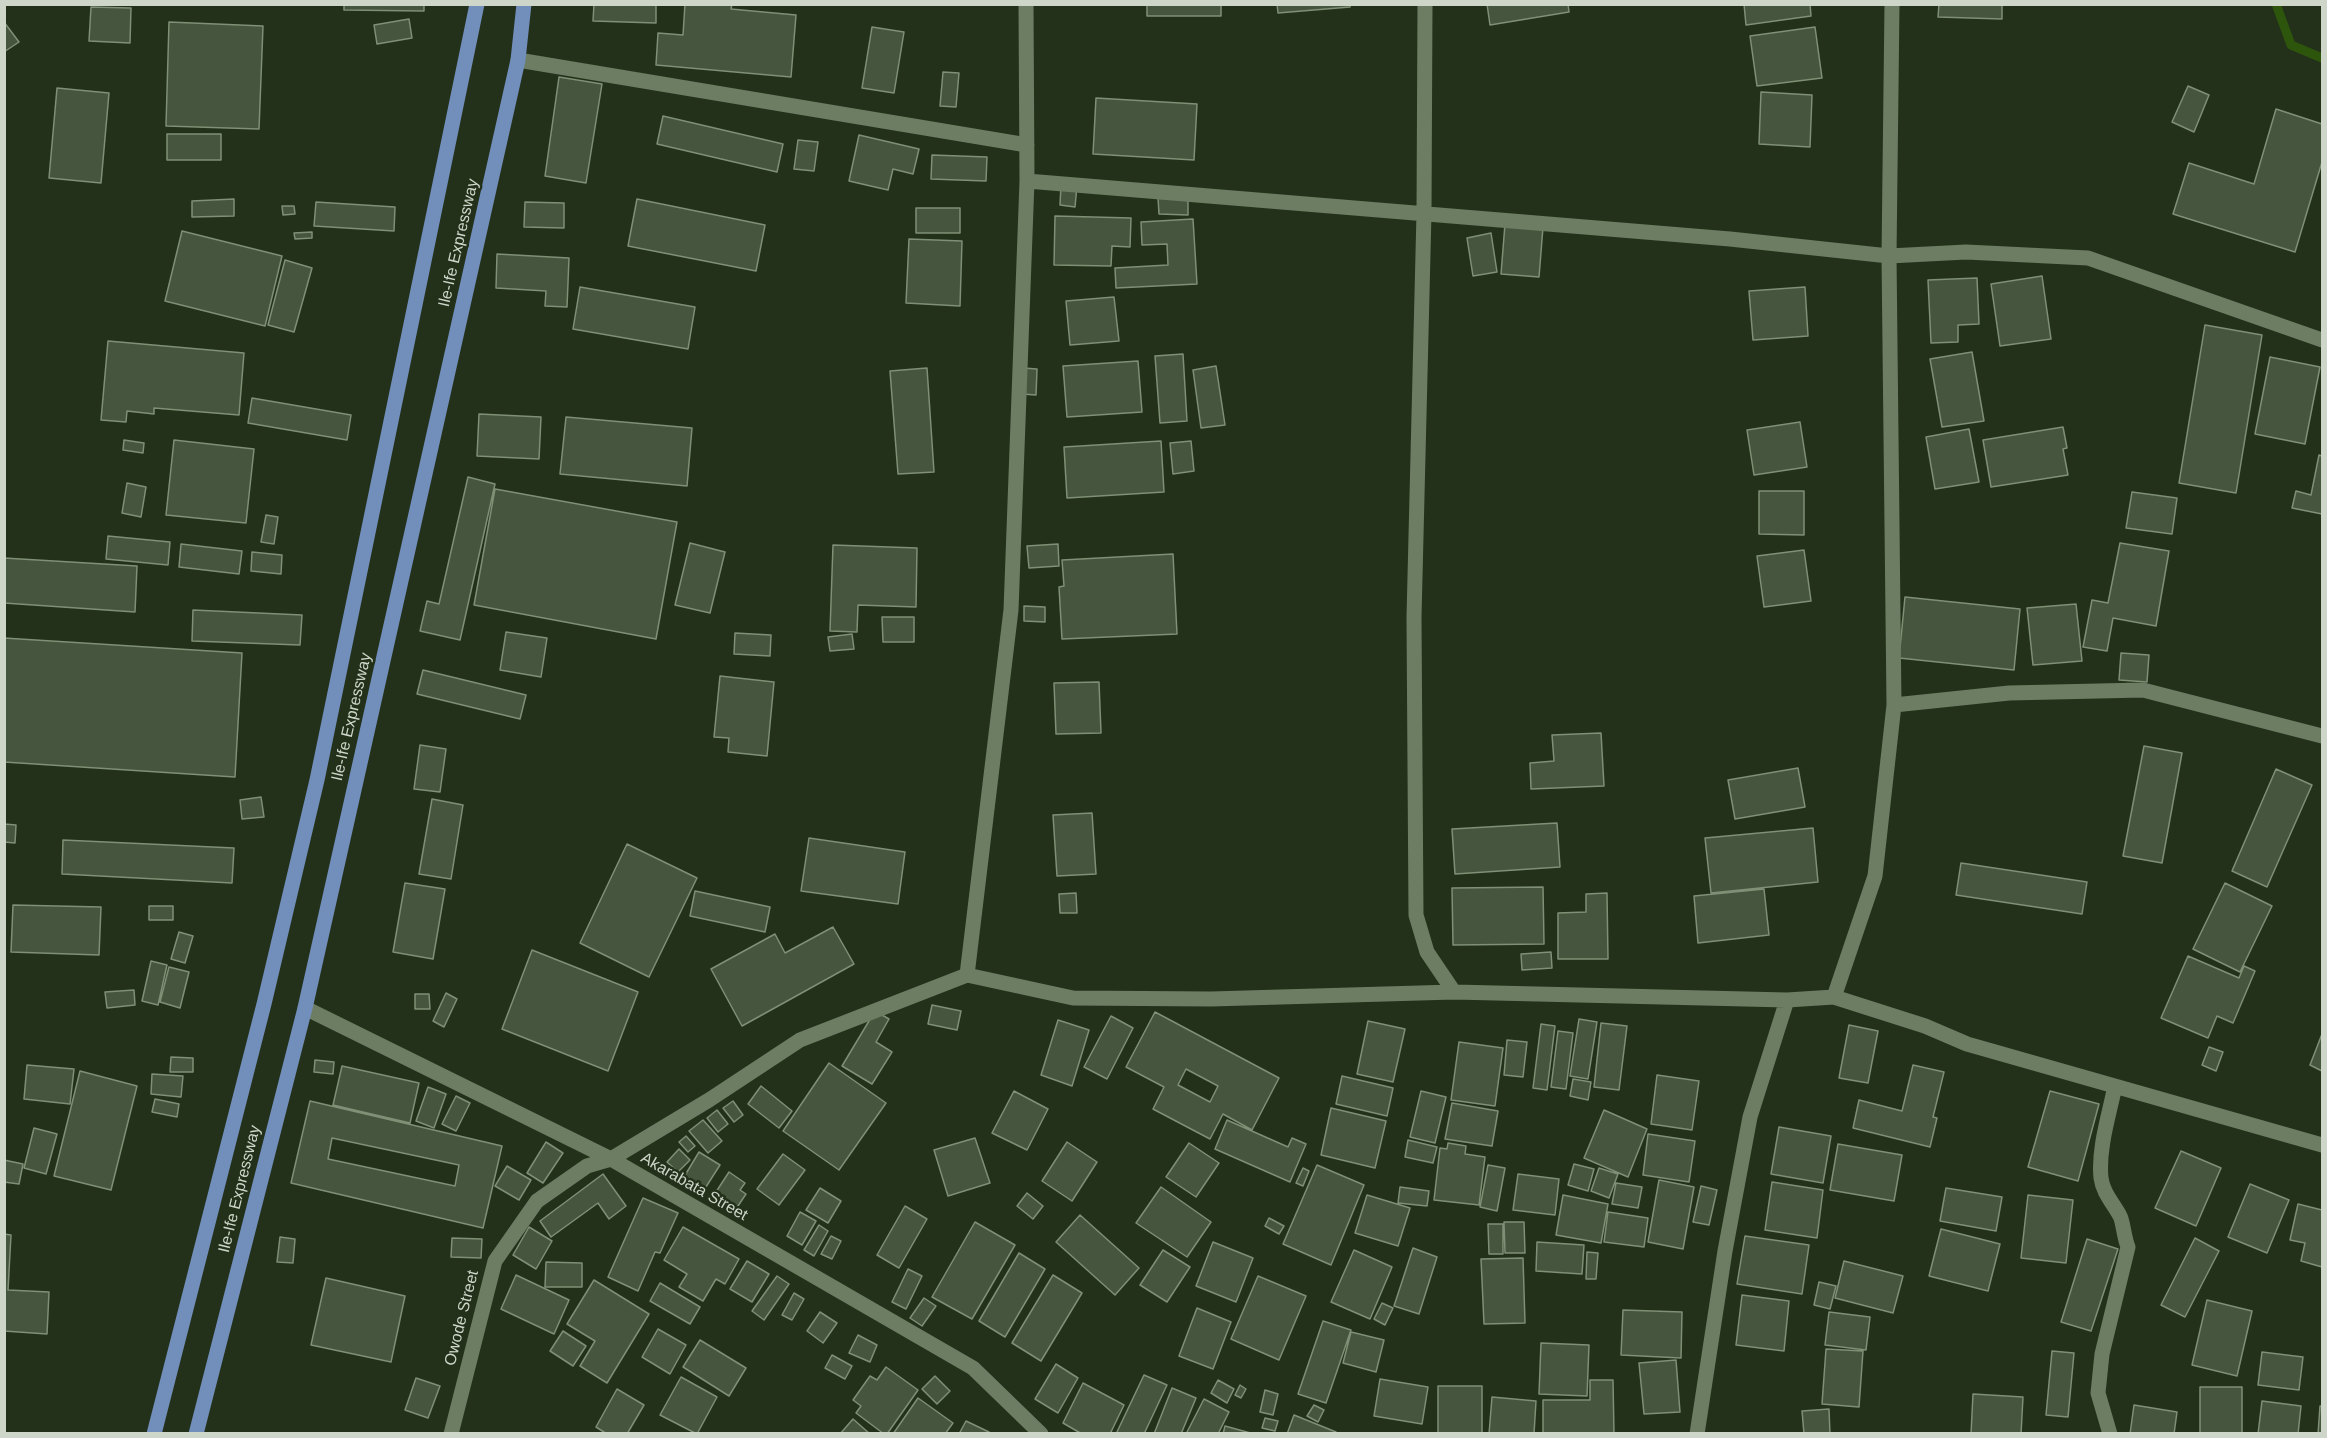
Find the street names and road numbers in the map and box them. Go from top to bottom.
street label: Ile-Ife Expressway [435,177,483,309]
street label: Ile-Ife Expressway [328,651,376,783]
street label: Ile-Ife Expressway [215,1123,265,1255]
street label: Akarabata Street [637,1149,751,1225]
street label: Owode Street [441,1268,483,1368]

